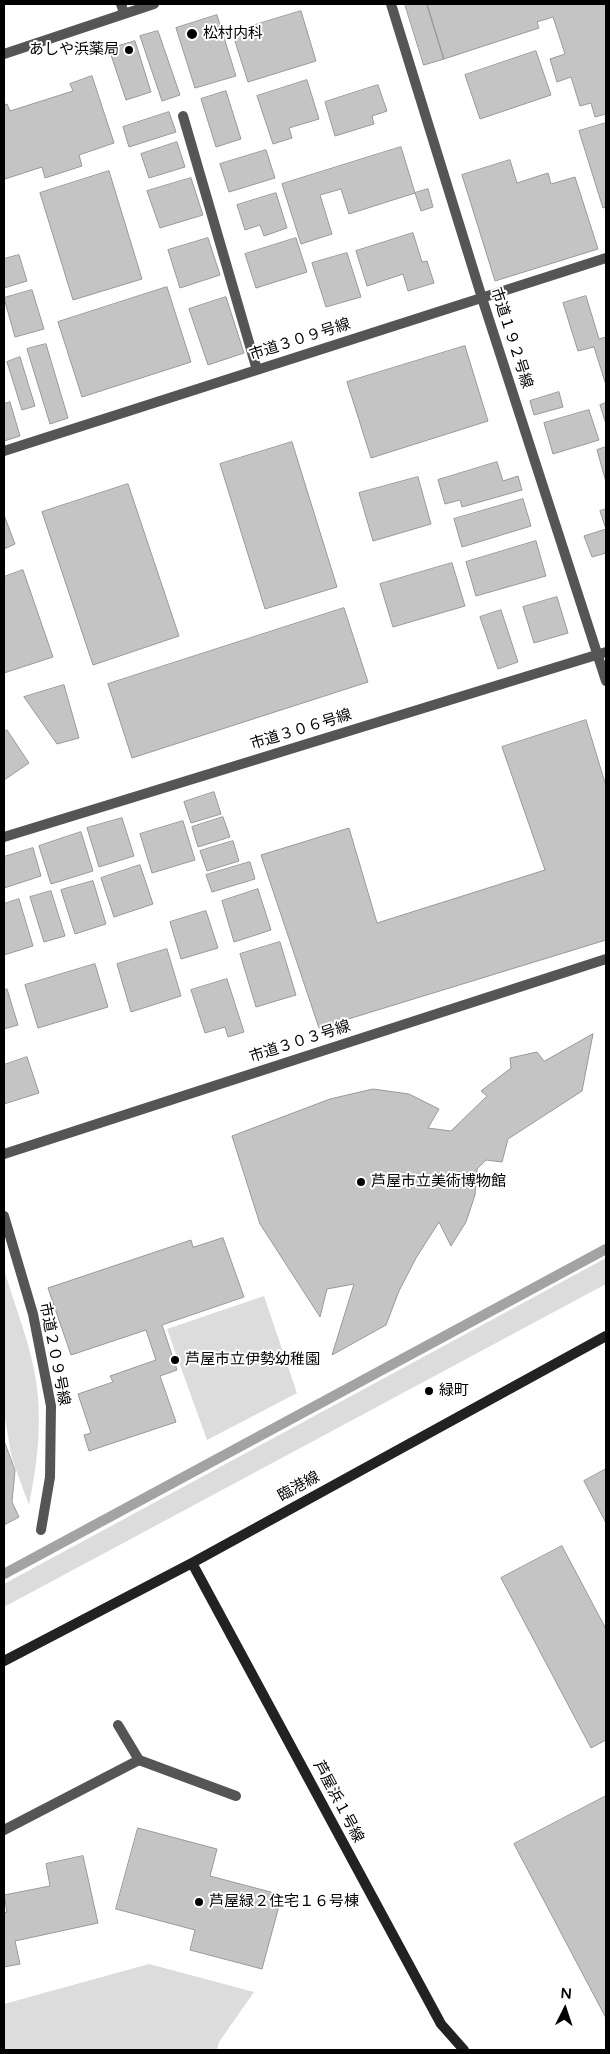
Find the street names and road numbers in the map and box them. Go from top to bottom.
street label: 市道１９２号線 [486,285,536,391]
street label: 市道３０９号線 [247,315,353,365]
street label: 市道３０６号線 [248,706,354,754]
street label: 市道３０３号線 [247,1017,353,1067]
street label: 市道２０９号線 [35,1301,73,1407]
street label: 臨港線 [275,1468,323,1506]
street label: 芦屋浜１号線 [309,1758,367,1846]

